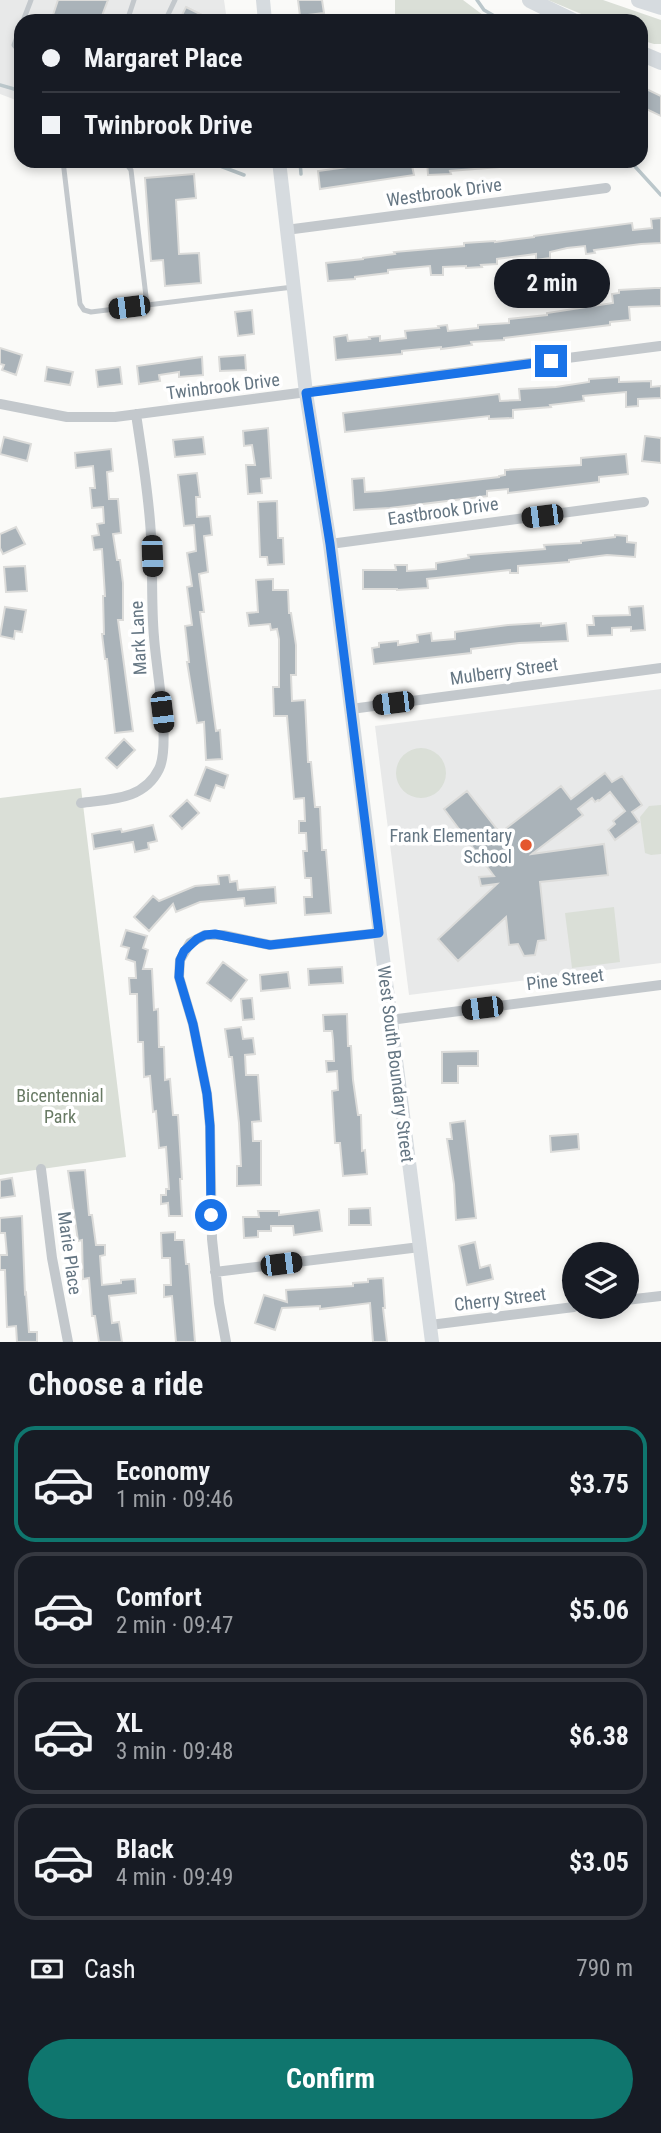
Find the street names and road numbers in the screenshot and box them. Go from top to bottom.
street label: Westbrook Drive [385,174,503,210]
street label: Twinbrook Drive [165,369,281,403]
street label: Eastbrook Drive [386,493,500,529]
street label: Mark Lane [126,600,150,676]
street label: Mulberry Street [449,653,559,689]
street label: West South Boundary Street [374,964,418,1164]
street label: Pine Street [525,964,605,994]
street label: Marie Place [54,1210,86,1296]
street label: Cherry Street [453,1283,547,1315]

